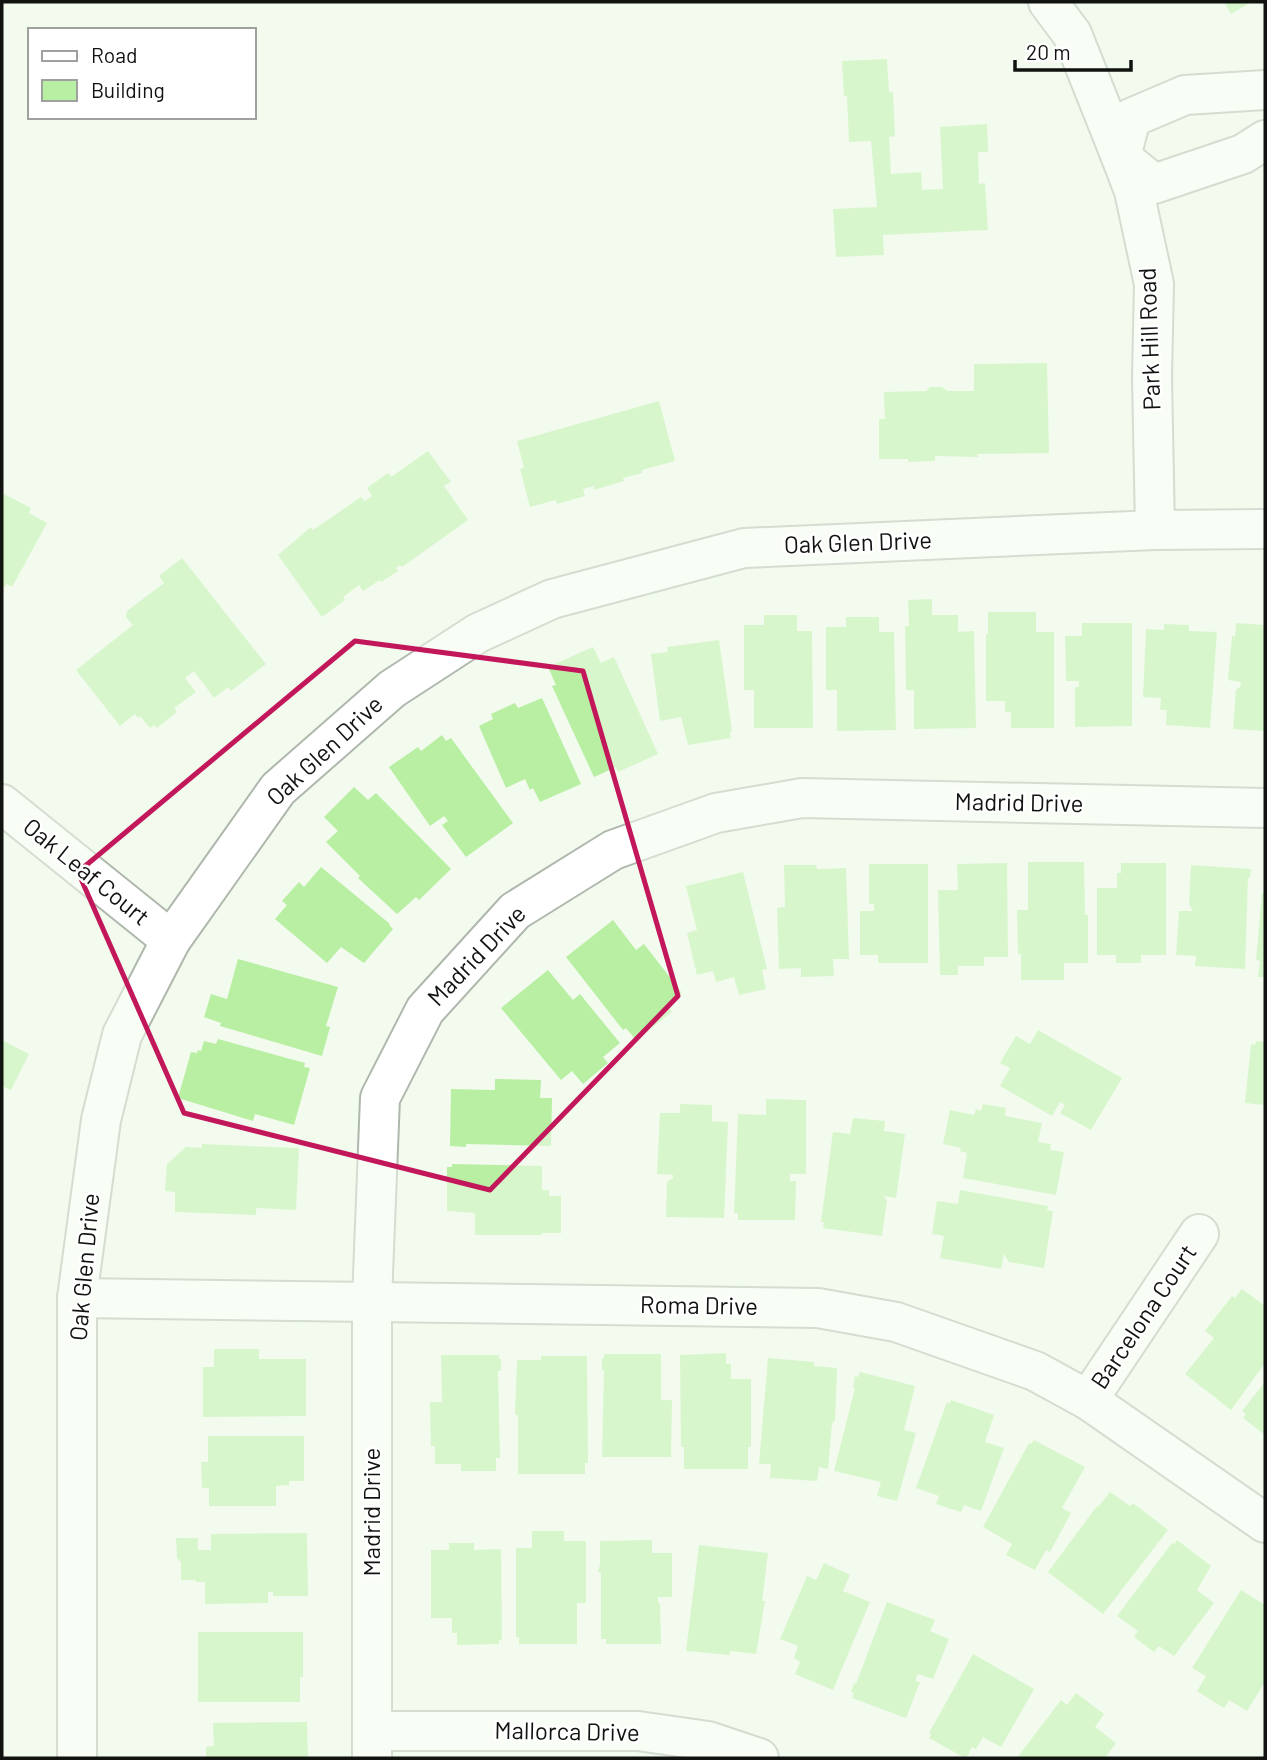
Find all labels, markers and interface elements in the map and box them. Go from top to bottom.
legend [28,28,256,119]
scale bar [1015,28,1130,72]
text: 20 m [1026,39,1071,64]
text: Road [91,42,137,67]
text: Building [91,77,165,102]
street label: Park Hill Road [1132,267,1165,411]
street label: Oak Glen Drive [783,524,932,559]
street label: Oak Glen Drive [260,689,388,811]
street label: Madrid Drive [954,786,1084,817]
street label: Oak Leaf Court [18,811,156,931]
street label: Madrid Drive [421,899,531,1011]
street label: Oak Glen Drive [63,1192,104,1342]
street label: Barcelona Court [1084,1238,1202,1394]
street label: Roma Drive [640,1289,758,1320]
street label: Madrid Drive [356,1448,385,1576]
street label: Mallorca Drive [494,1715,640,1746]

